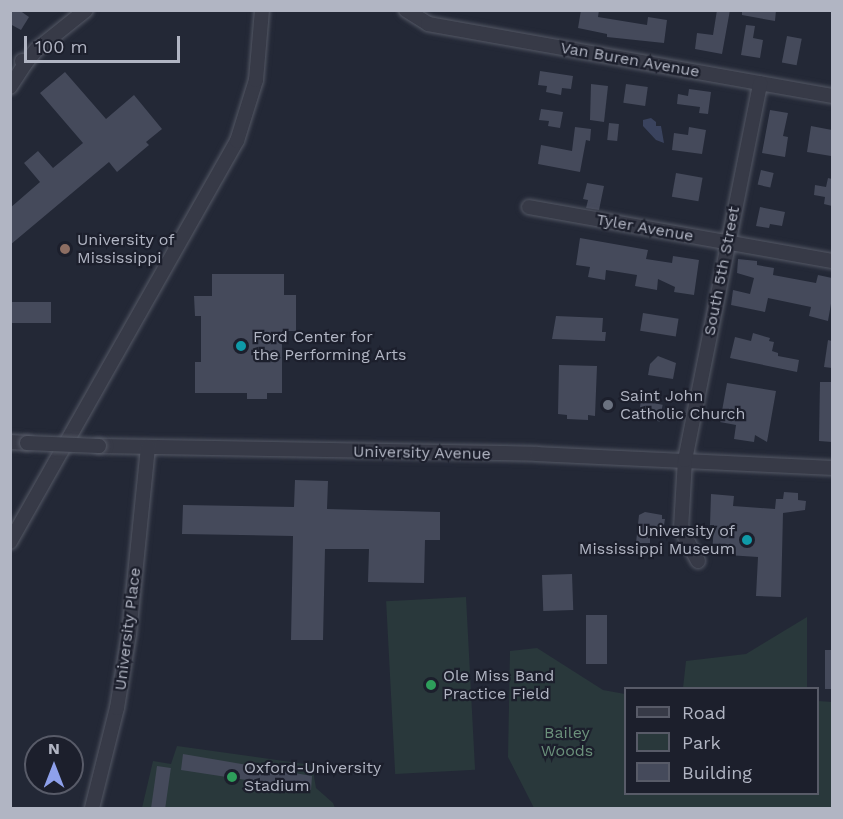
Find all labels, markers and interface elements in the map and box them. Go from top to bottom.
scale bar [27,24,183,62]
text: 100 m [35,36,88,57]
street label: Van Buren Avenue [559,38,701,82]
street label: South 5th Street [700,205,744,337]
street label: Tyler Avenue [594,210,696,246]
place label: University of Mississippi [77,230,175,268]
marker: University of Mississippi [58,242,72,256]
place label: Ford Center for the Performing Arts [253,327,407,365]
marker: Ford Center for the Performing Arts [234,339,248,353]
place label: Saint John Catholic Church [620,386,745,424]
marker: Saint John Catholic Church [601,398,615,412]
street label: University Avenue [352,442,492,464]
place label: University of Mississippi Museum [579,521,735,559]
marker: University of Mississippi Museum [740,533,754,547]
street label: University Place [111,566,145,692]
place label: Ole Miss Band Practice Field [443,666,554,704]
marker: Ole Miss Band Practice Field [424,678,438,692]
legend [624,687,819,795]
text: Road [682,702,726,723]
park label: Bailey Woods [541,723,593,761]
text: Park [682,732,721,753]
north arrow [24,735,84,795]
text: N [48,739,60,758]
place label: Oxford-University Stadium [244,758,381,796]
text: Building [682,762,752,783]
marker: Oxford-University Stadium [225,770,239,784]

